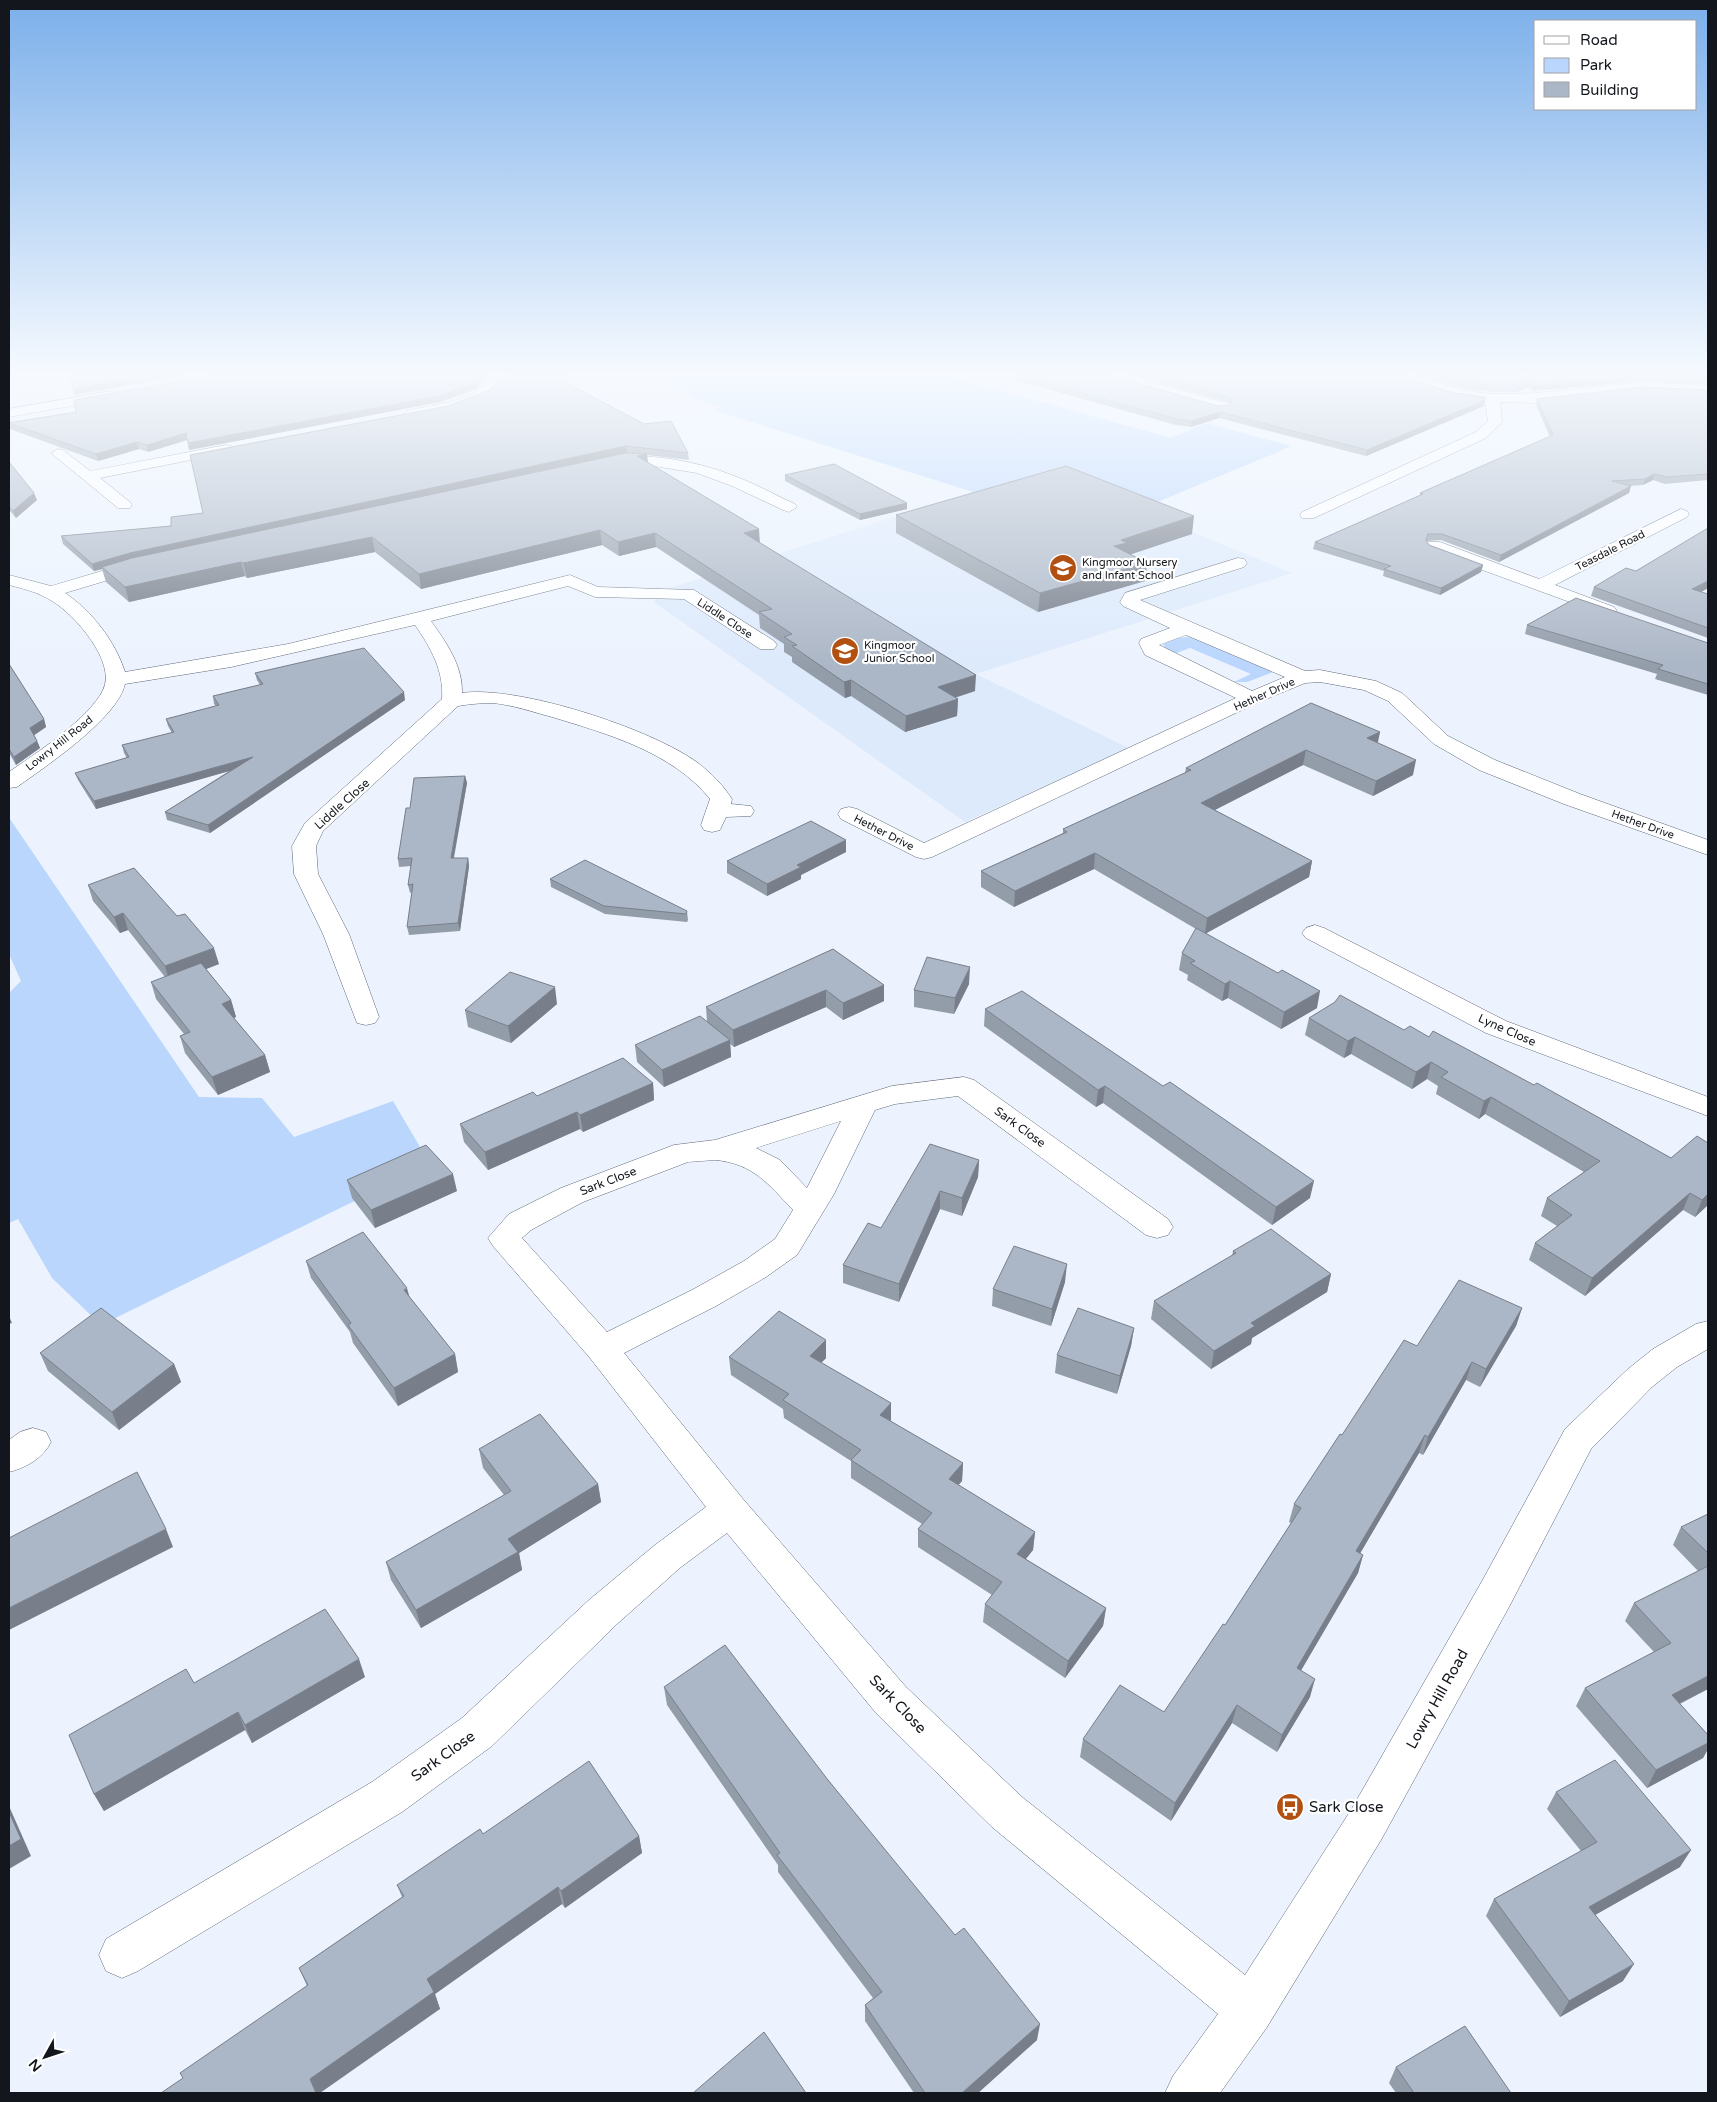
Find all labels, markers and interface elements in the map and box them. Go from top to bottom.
legend [1534,20,1697,110]
text: Road [1580,31,1618,49]
text: Park [1580,56,1612,74]
text: Building [1580,81,1639,99]
street label: Teasdale Road [1573,527,1647,574]
school or university icon: Kingmoor Nursery and Infant School [1048,553,1078,583]
place label: Kingmoor Nursery and Infant School [1082,556,1178,582]
street label: Liddle Close [695,596,755,641]
school or university icon: Kingmoor Junior School [830,636,860,666]
place label: Kingmoor Junior School [864,639,934,665]
street label: Hether Drive [1232,675,1297,714]
street label: Lowry Hill Road [23,713,95,774]
street label: Liddle Close [312,776,373,832]
street label: Hether Drive [1610,807,1676,842]
street label: Hether Drive [852,812,916,853]
street label: Lyne Close [1476,1011,1538,1049]
street label: Sark Close [992,1104,1048,1150]
street label: Sark Close [578,1164,639,1198]
street label: Lowry Hill Road [1402,1646,1472,1752]
street label: Sark Close [866,1671,930,1737]
street label: Sark Close [408,1727,478,1785]
bus stop icon: Sark Close [1275,1792,1305,1822]
place label: Sark Close [1309,1798,1383,1816]
north arrow [20,2032,70,2082]
text: N [25,2055,46,2075]

